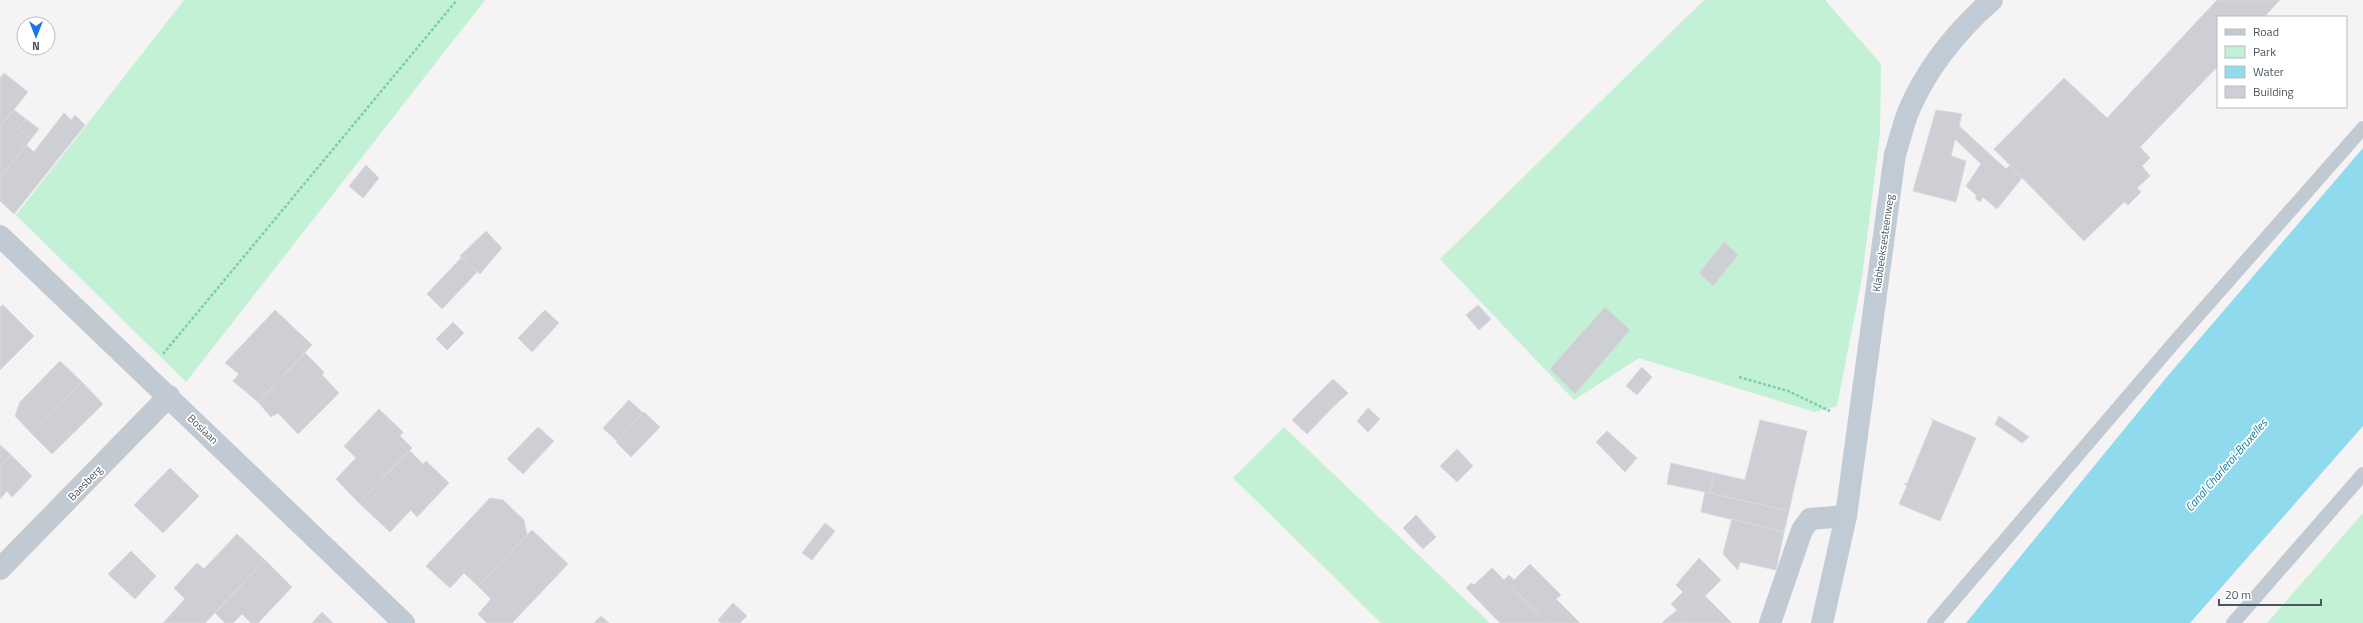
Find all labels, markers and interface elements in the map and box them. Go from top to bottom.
north arrow [16,16,56,56]
legend [2217,16,2347,108]
text: Road [2253,22,2279,41]
text: N [32,38,40,54]
text: Park [2253,42,2276,61]
text: Water [2253,62,2284,81]
text: Building [2253,82,2294,101]
street label: Klabbeeksesteenweg [1868,193,1898,293]
street label: Boslaan [184,410,222,448]
water label: Canal Charleroi-Bruxelles [2180,414,2272,516]
street label: Baesberg [64,461,106,504]
scale bar [2219,581,2321,607]
text: 20 m [2225,585,2251,604]

